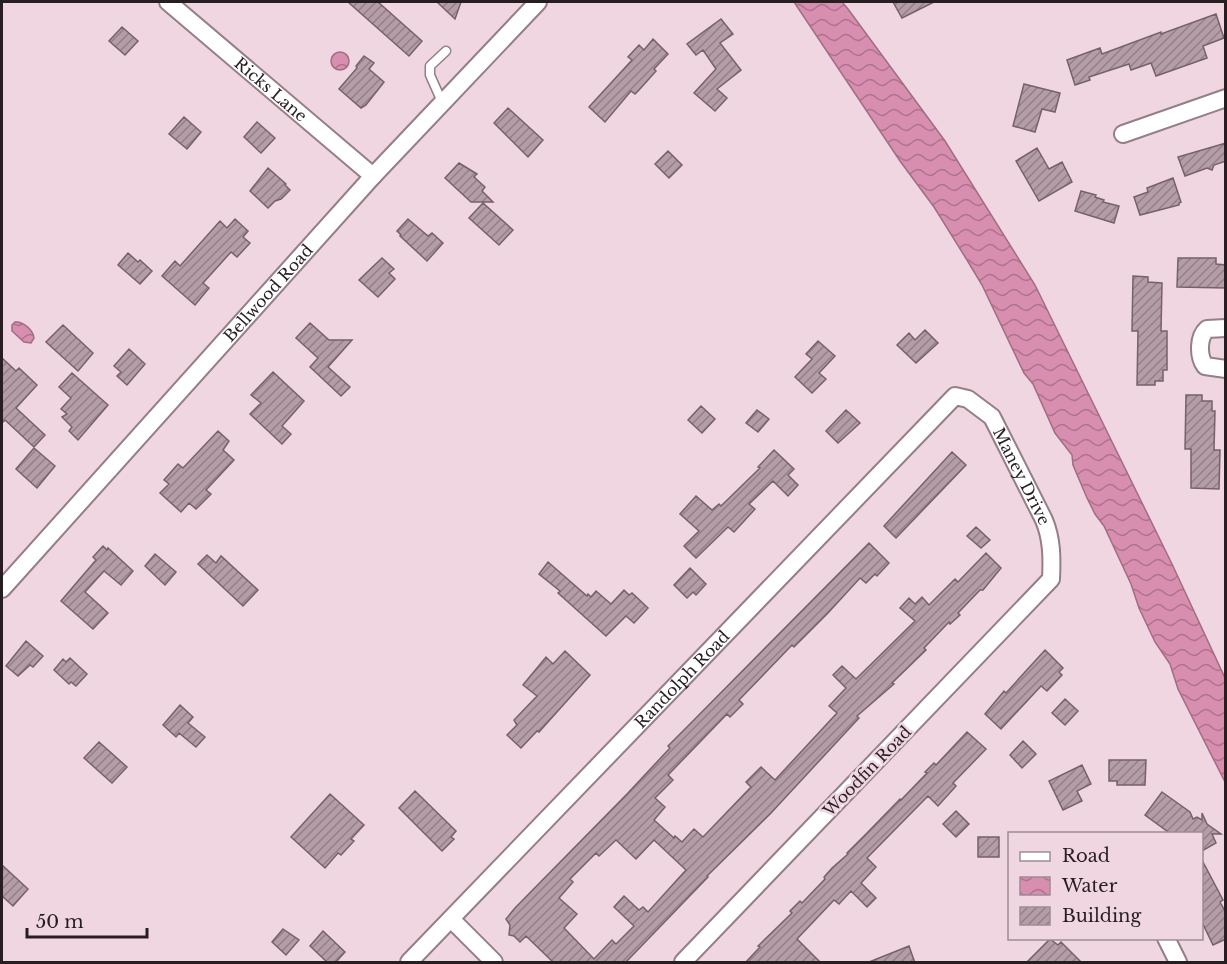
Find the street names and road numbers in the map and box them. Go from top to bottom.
street label: Ricks Lane [230,53,311,126]
street label: Bellwood Road [219,240,317,346]
street label: Maney Drive [989,424,1055,528]
street label: Randolph Road [630,626,734,732]
street label: Woodfin Road [818,722,915,821]

